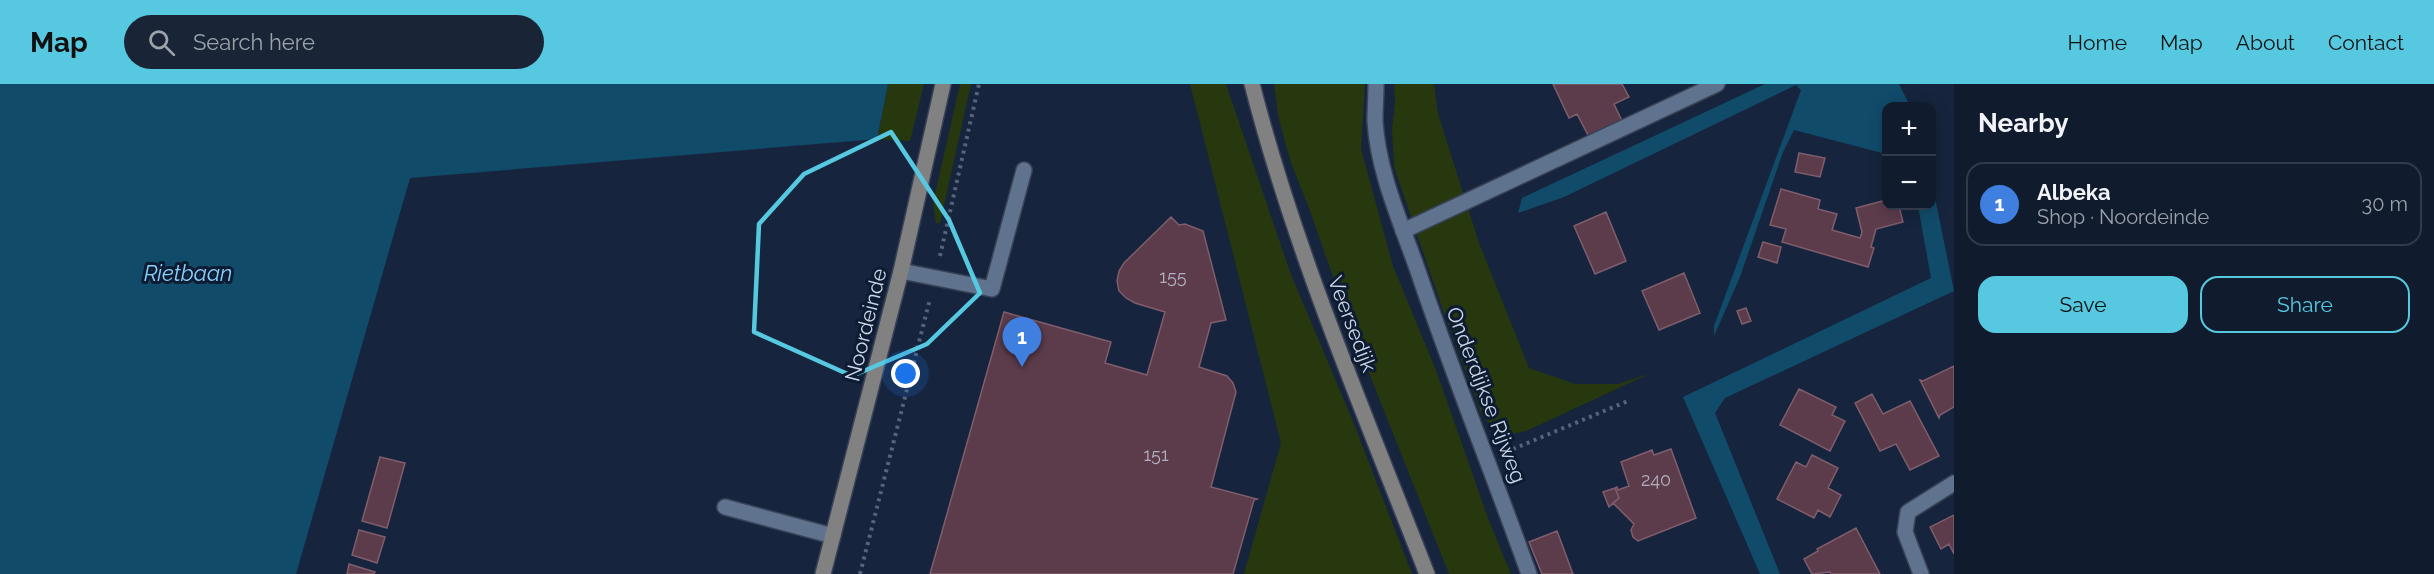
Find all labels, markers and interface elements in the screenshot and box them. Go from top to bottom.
search box [124,15,544,69]
text: Map [30,26,88,59]
icon: search [145,26,178,59]
text: Search here [193,29,315,55]
text: Home [2068,30,2127,55]
text: Map [2160,30,2203,55]
text: About [2236,30,2295,55]
text: Contact [2328,30,2404,55]
map controls [1882,102,1936,210]
button: + [1882,102,1936,156]
text: Nearby [1978,108,2068,138]
button: − [1882,156,1936,210]
text: Albeka [2037,179,2111,205]
text: 1 [1995,192,2004,216]
text: 30 m [2362,192,2408,216]
text: Shop · Noordeinde [2037,205,2209,229]
water label: Rietbaan [144,260,232,286]
street label: Noordeinde [839,266,892,384]
house number: 155 [1159,266,1187,287]
street label: Veersedijk [1323,272,1382,375]
button: Save [1978,276,2188,333]
button: Share [2200,276,2410,333]
street label: Onderdijkse Rijweg [1441,303,1532,486]
pin: 1 [1002,318,1042,367]
your location [891,359,920,388]
house number: 151 [1143,444,1169,465]
house number: 240 [1641,469,1671,490]

